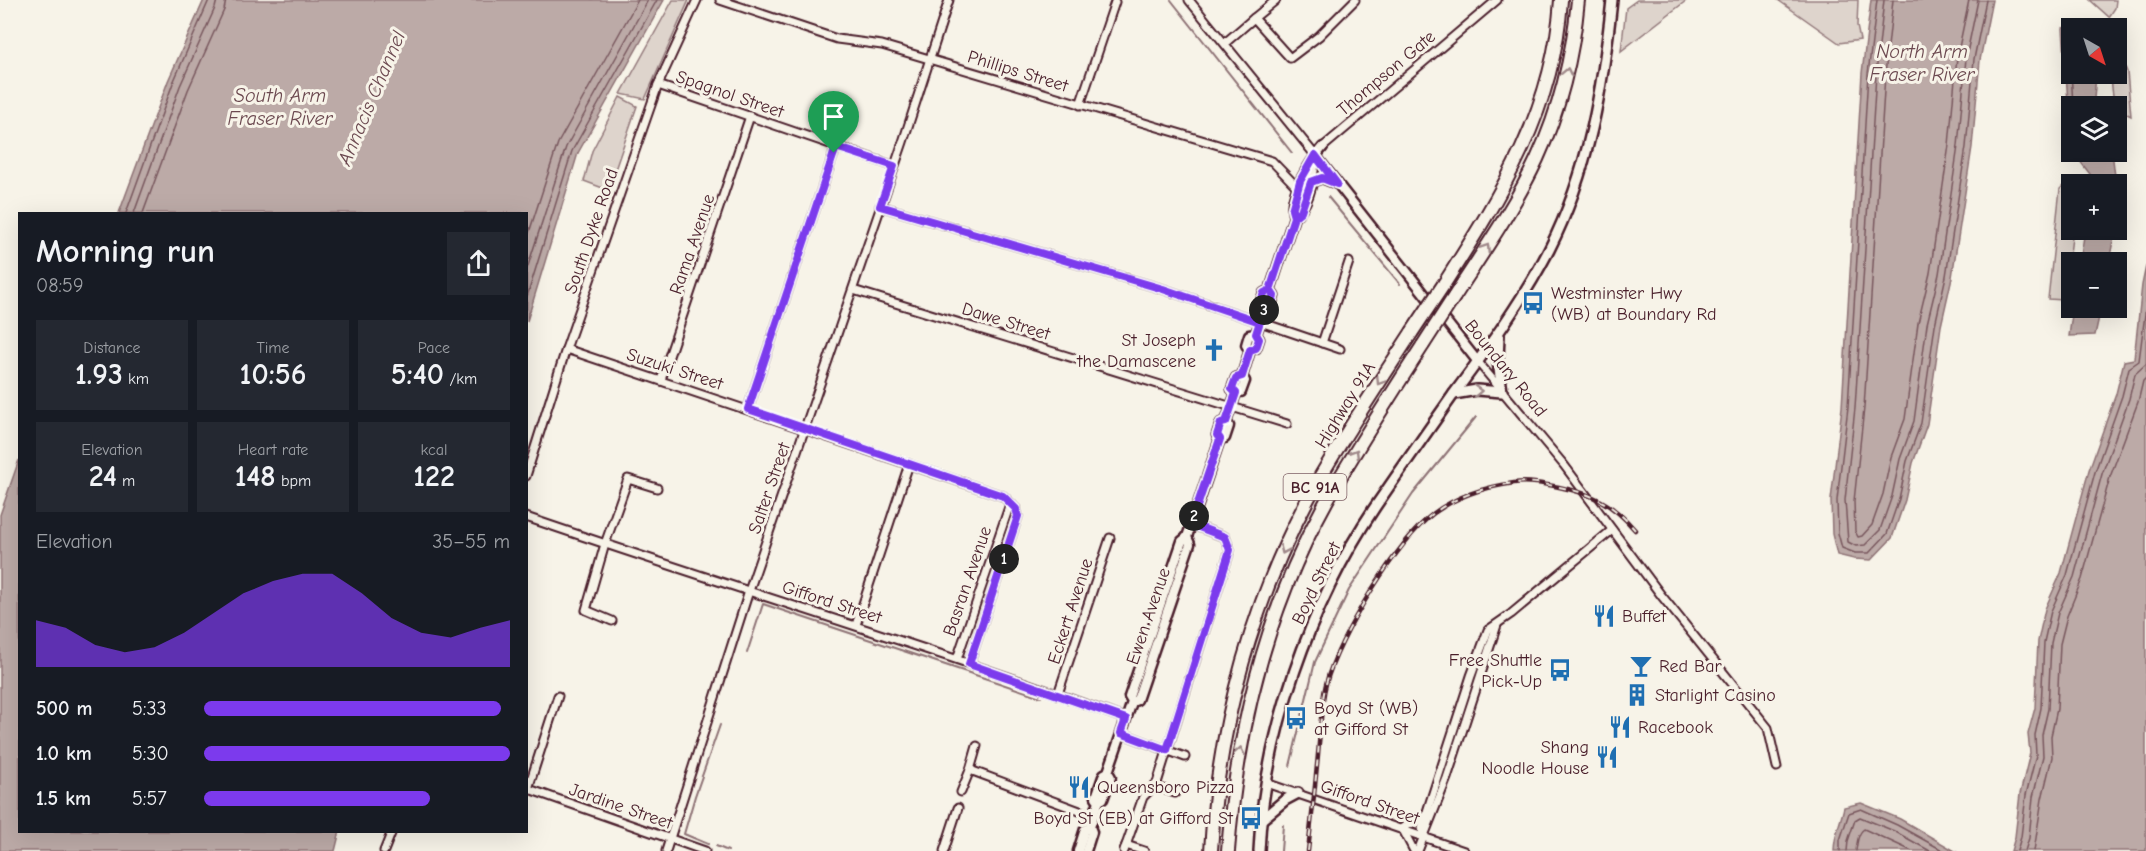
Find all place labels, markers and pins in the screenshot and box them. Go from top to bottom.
pin [808,91,859,153]
place label: Westminster Hwy (WB) at Boundary Rd [1551,283,1717,325]
bus stop icon: Westminster Hwy (WB) at Boundary Rd [1520,290,1546,316]
pin: 3 [1249,295,1279,325]
place label: St Joseph the Damascene [1076,330,1196,372]
church icon: St Joseph the Damascene [1201,337,1227,363]
pin: 2 [1179,501,1209,531]
pin: 1 [989,544,1019,574]
restaurant icon: Buffet [1591,603,1617,629]
place label: Buffet [1622,606,1667,627]
place label: Free Shuttle Pick-Up [1449,650,1542,692]
bar icon: Red Bar [1628,653,1654,679]
place label: Red Bar [1659,656,1723,677]
bus stop icon: Free Shuttle Pick-Up [1547,657,1573,683]
building icon: Starlight Casino [1624,682,1650,708]
place label: Starlight Casino [1655,685,1776,706]
place label: Boyd St (WB) at Gifford St [1314,698,1418,740]
bus stop icon: Boyd St (WB) at Gifford St [1283,705,1309,731]
restaurant icon: Racebook [1607,714,1633,740]
place label: Racebook [1638,717,1713,738]
place label: Shang Noodle House [1481,737,1589,779]
restaurant icon: Shang Noodle House [1594,744,1620,770]
restaurant icon: Queensboro Pizza [1066,774,1092,800]
place label: Queensboro Pizza [1097,777,1235,798]
bus stop icon: Boyd St (EB) at Gifford St [1238,805,1264,831]
place label: Boyd St (EB) at Gifford St [1034,808,1234,829]

